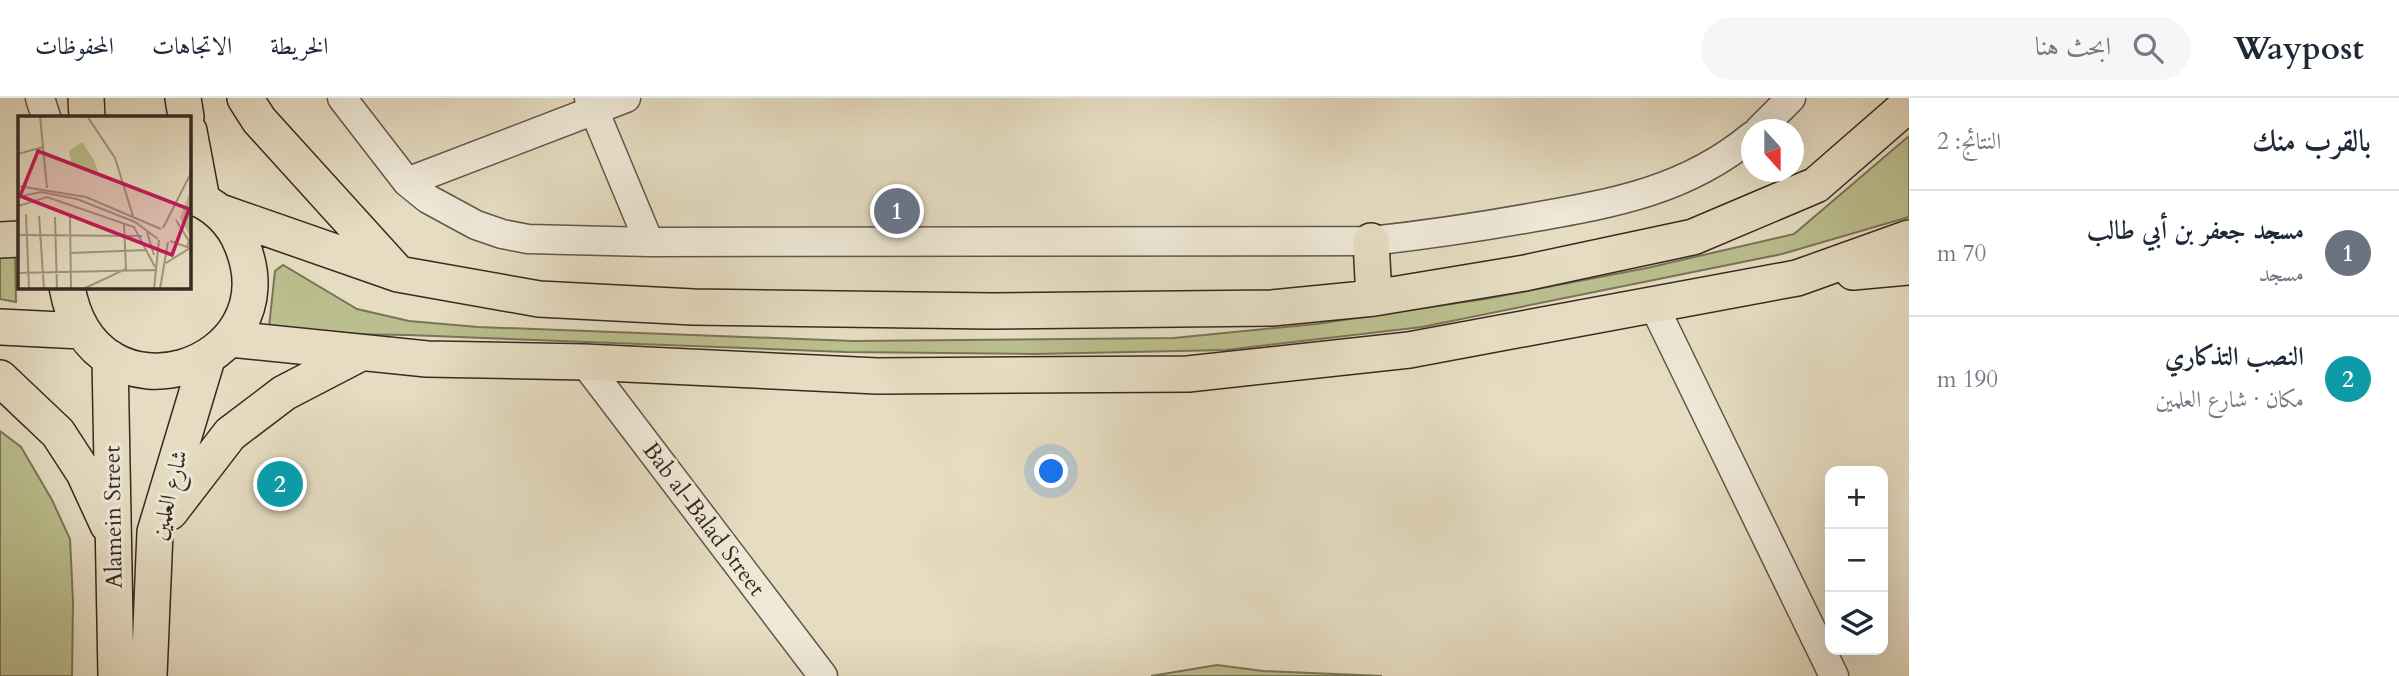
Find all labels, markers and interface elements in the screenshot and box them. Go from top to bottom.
search box [1701,17,2191,80]
text: Waypost [2233,26,2364,71]
text: ابحث هنا [2035,29,2111,64]
icon: search [2129,29,2167,67]
text: المحفوظات [35,30,114,63]
text: الاتجاهات [152,30,232,63]
text: الخريطة [270,30,329,63]
inset map [18,116,191,289]
north arrow [1741,119,1804,182]
text: بالقرب منك [2252,121,2371,162]
text: النتائج: 2 [1937,126,2001,157]
pin: 1 [874,185,920,237]
text: مسجد جعفر بن أبي طالب [2087,213,2304,248]
text: 70 m [1937,238,1986,269]
text: 1 [2342,238,2354,269]
text: مسجد [2259,258,2304,289]
text: النصب التذكاري [2165,339,2304,374]
text: 190 m [1937,364,1998,395]
text: 2 [2342,364,2354,395]
text: مكان · شارع العلمين [2155,384,2304,415]
street label: Bab al-Balad Street [636,436,772,602]
street label: Alamein Street [96,445,130,589]
street label: شارع العلمين [143,447,199,544]
your location [1034,454,1068,488]
pin: 2 [257,458,303,510]
map controls [1825,466,1888,655]
button: + [1825,466,1888,529]
button: − [1825,529,1888,592]
button: layers [1825,592,1888,655]

